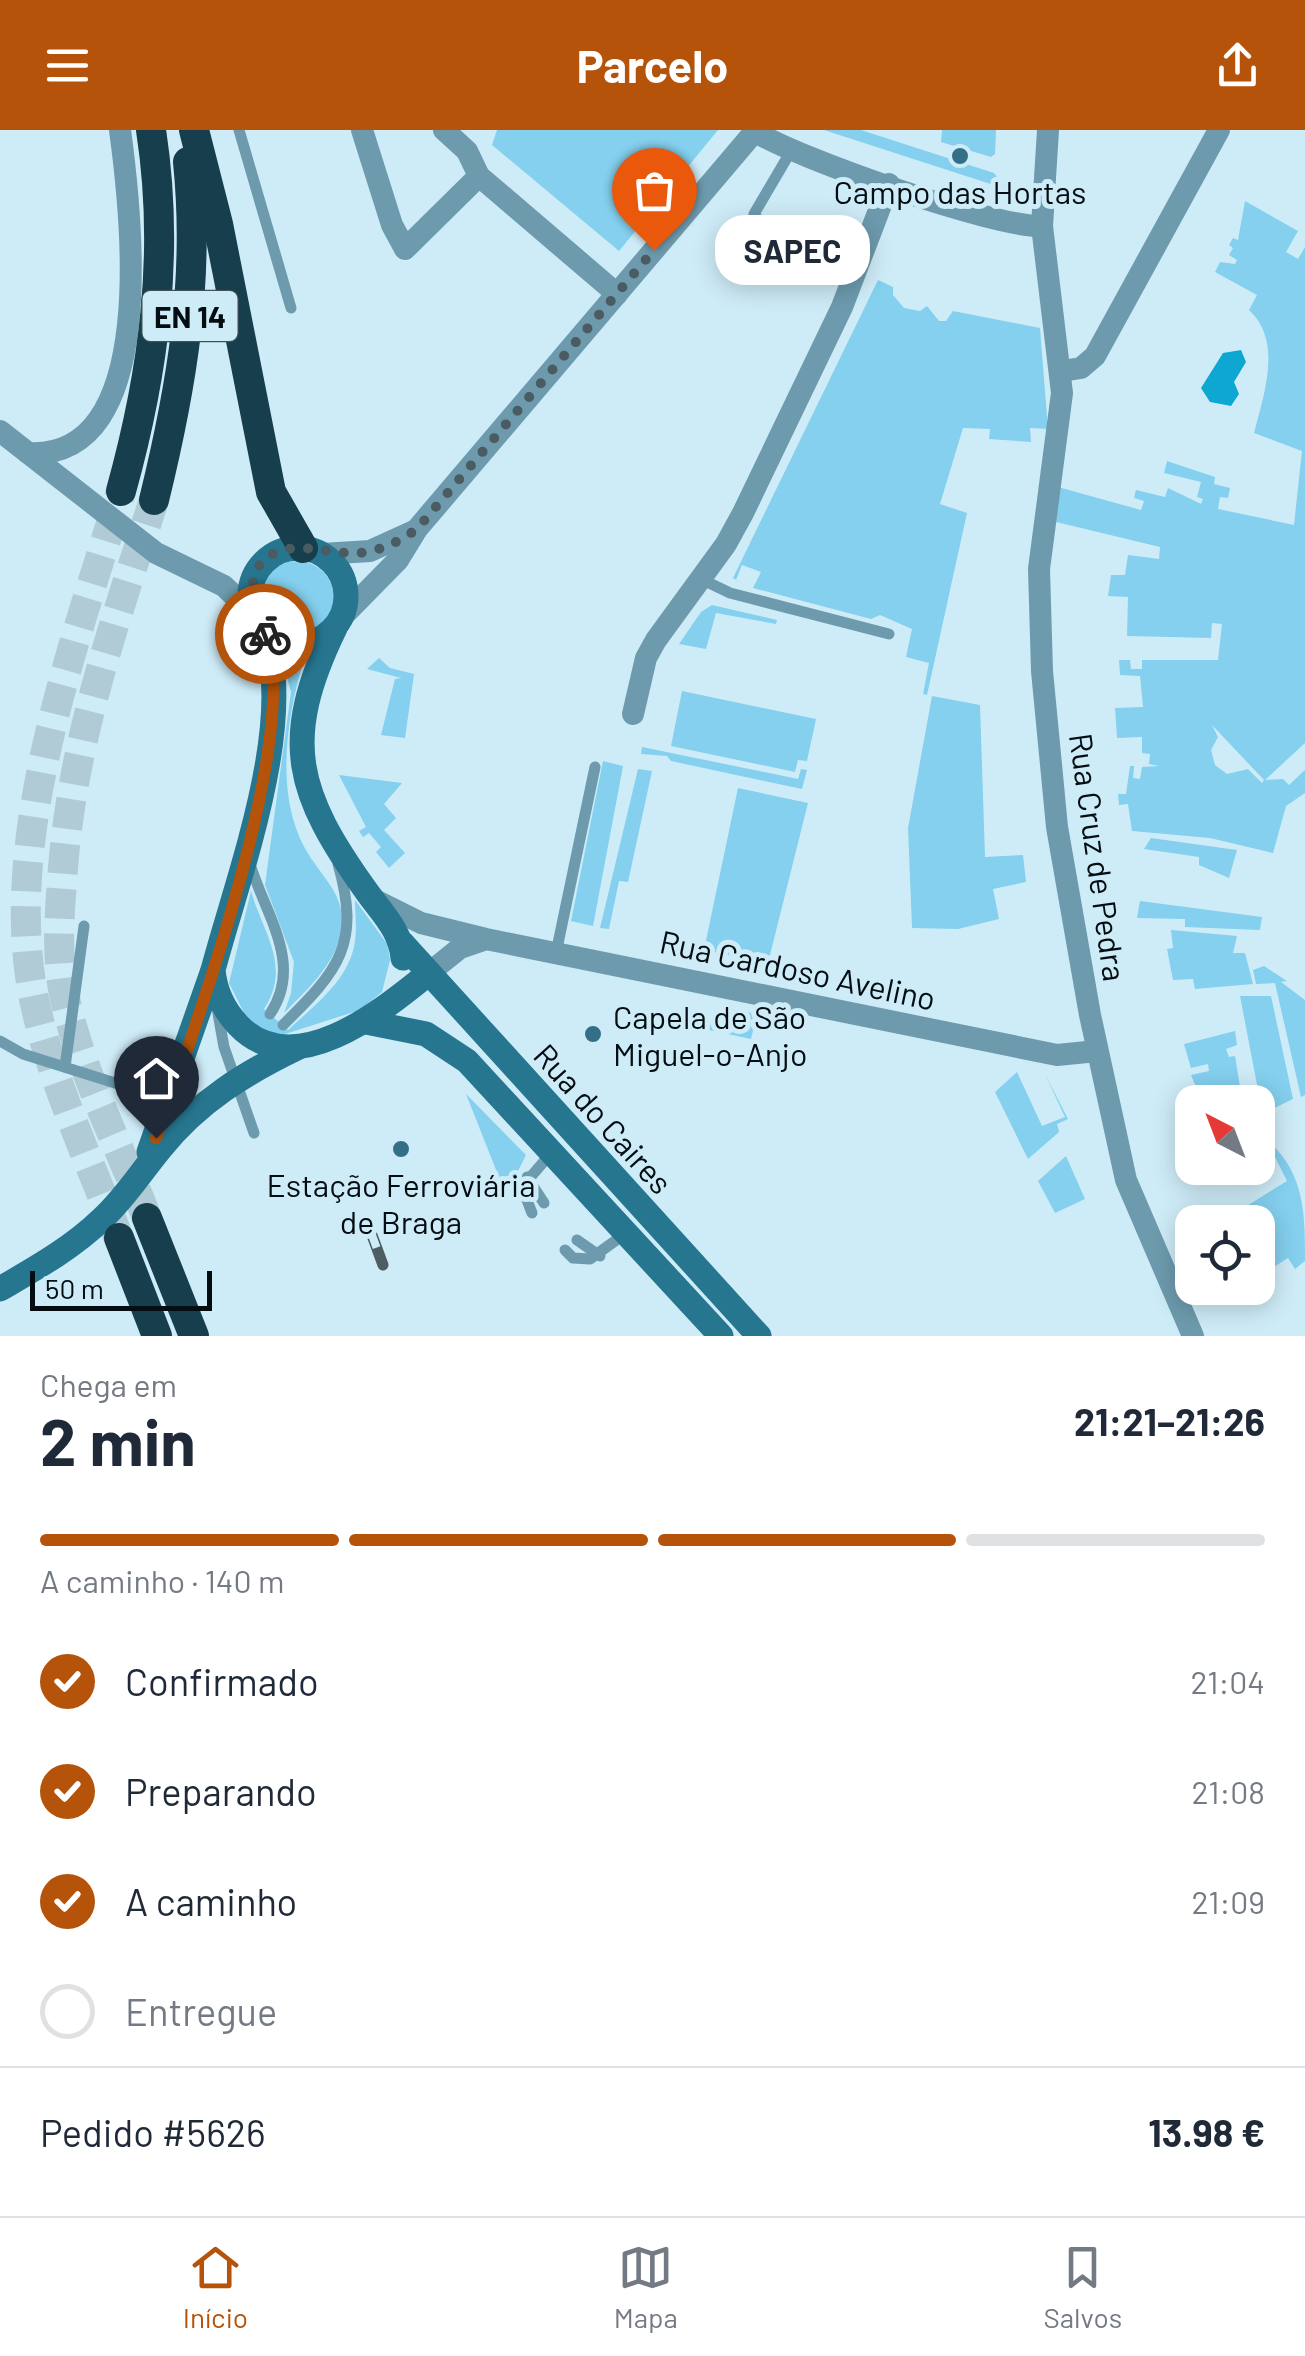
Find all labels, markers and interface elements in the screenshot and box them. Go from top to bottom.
icon: menu [40,38,95,93]
text: Parcelo [577,38,728,92]
icon: share [1210,38,1265,93]
marker: Campo das Hortas [949,145,971,167]
pin [612,148,697,251]
icon: bag [627,163,682,218]
place label: Campo das Hortas [834,172,1086,210]
callout: SAPEC [714,215,869,285]
text: SAPEC [744,231,841,269]
road number: EN 14 [142,291,238,341]
courier [215,584,315,684]
icon: bike [238,607,293,662]
street label: Rua Cruz de Pedra [1063,731,1135,983]
street label: Rua Cardoso Avelino [657,921,939,1017]
place label: Capela de São Miguel-o-Anjo [613,997,807,1072]
marker: Capela de São Miguel-o-Anjo [582,1023,604,1045]
street label: Rua do Caires [527,1035,681,1201]
pin [114,1036,199,1139]
icon: home [129,1051,184,1106]
north arrow [1175,1085,1275,1185]
map controls [1175,1085,1275,1305]
marker: Estação Ferroviária de Braga [390,1138,412,1160]
place label: Estação Ferroviária de Braga [266,1165,536,1240]
button: locate [1175,1205,1275,1305]
scale bar [30,1266,212,1310]
text: 50 m [45,1271,104,1305]
text: Chega em [40,1365,177,1403]
text: 21:21–21:26 [1074,1398,1265,1444]
text: 2 min [40,1401,196,1479]
text: A caminho · 140 m [40,1561,284,1599]
icon: check [40,1654,95,1709]
text: Confirmado [125,1658,319,1704]
text: 21:04 [1191,1662,1265,1700]
icon: check [40,1764,95,1819]
text: Preparando [125,1768,317,1814]
text: 21:08 [1191,1772,1265,1810]
icon: check [40,1874,95,1929]
text: A caminho [125,1878,297,1924]
text: 21:09 [1191,1882,1265,1920]
text: Entregue [125,1988,277,2034]
text: Pedido #5626 [40,2109,266,2155]
text: 13.98 € [1148,2109,1265,2155]
tab: Início [183,2240,248,2334]
tab: Mapa [614,2240,678,2334]
tab: Salvos [1044,2240,1122,2334]

